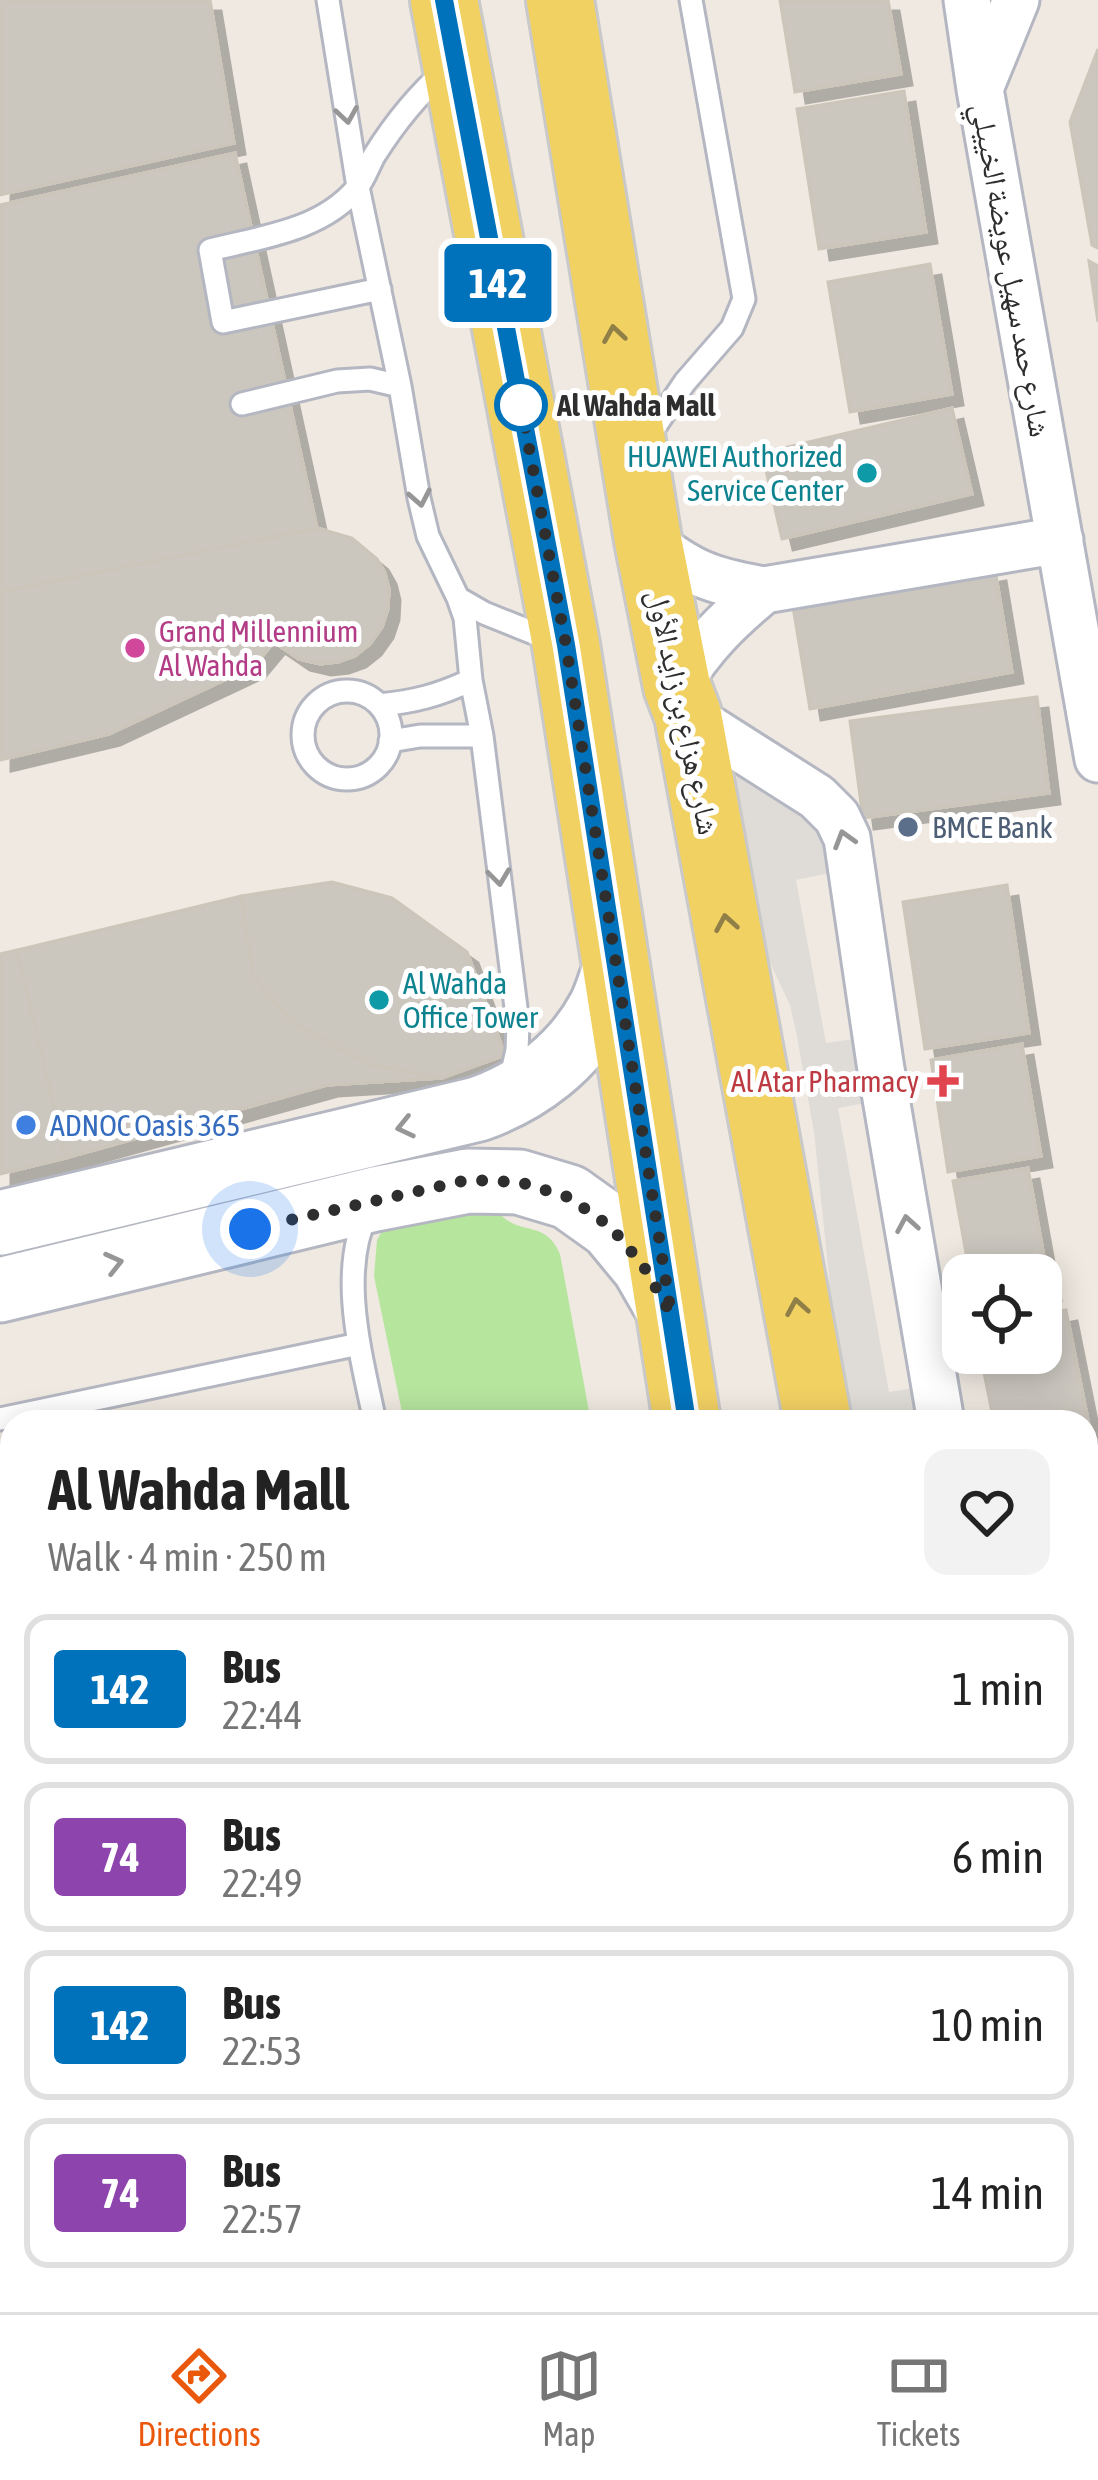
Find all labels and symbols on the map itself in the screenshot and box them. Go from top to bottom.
street label: شارع حمد سهيل عويضة الخييلي [958,100,1058,441]
one-way arrow [333,105,358,125]
line badge: 142 [429,244,567,322]
one-way arrow [602,325,628,344]
marker: Al Wahda Mall [496,380,546,430]
place label: Al Wahda Mall [556,388,716,422]
place label: HUAWEI Authorized Service Center [627,439,844,507]
marker: HUAWEI Authorized Service Center [854,460,880,486]
one-way arrow [406,488,432,508]
street label: شارع هزاع بن زايد الأول [638,586,727,838]
place label: Grand Millennium Al Wahda [159,614,358,682]
marker: Grand Millennium Al Wahda [122,635,148,661]
place label: BMCE Bank [932,810,1053,844]
marker: BMCE Bank [895,814,921,840]
one-way arrow [834,830,859,851]
one-way arrow [486,867,512,887]
one-way arrow [714,914,740,934]
place label: Al Wahda Office Tower [403,966,539,1034]
marker: Al Wahda Office Tower [366,987,392,1013]
place label: Al Atar Pharmacy [731,1064,919,1098]
marker: Al Atar Pharmacy [930,1068,956,1094]
place label: ADNOC Oasis 365 [50,1108,240,1142]
marker: ADNOC Oasis 365 [13,1112,39,1138]
one-way arrow [396,1113,416,1138]
your location [220,1199,280,1259]
one-way arrow [896,1214,921,1234]
one-way arrow [103,1252,123,1277]
one-way arrow [785,1297,811,1317]

